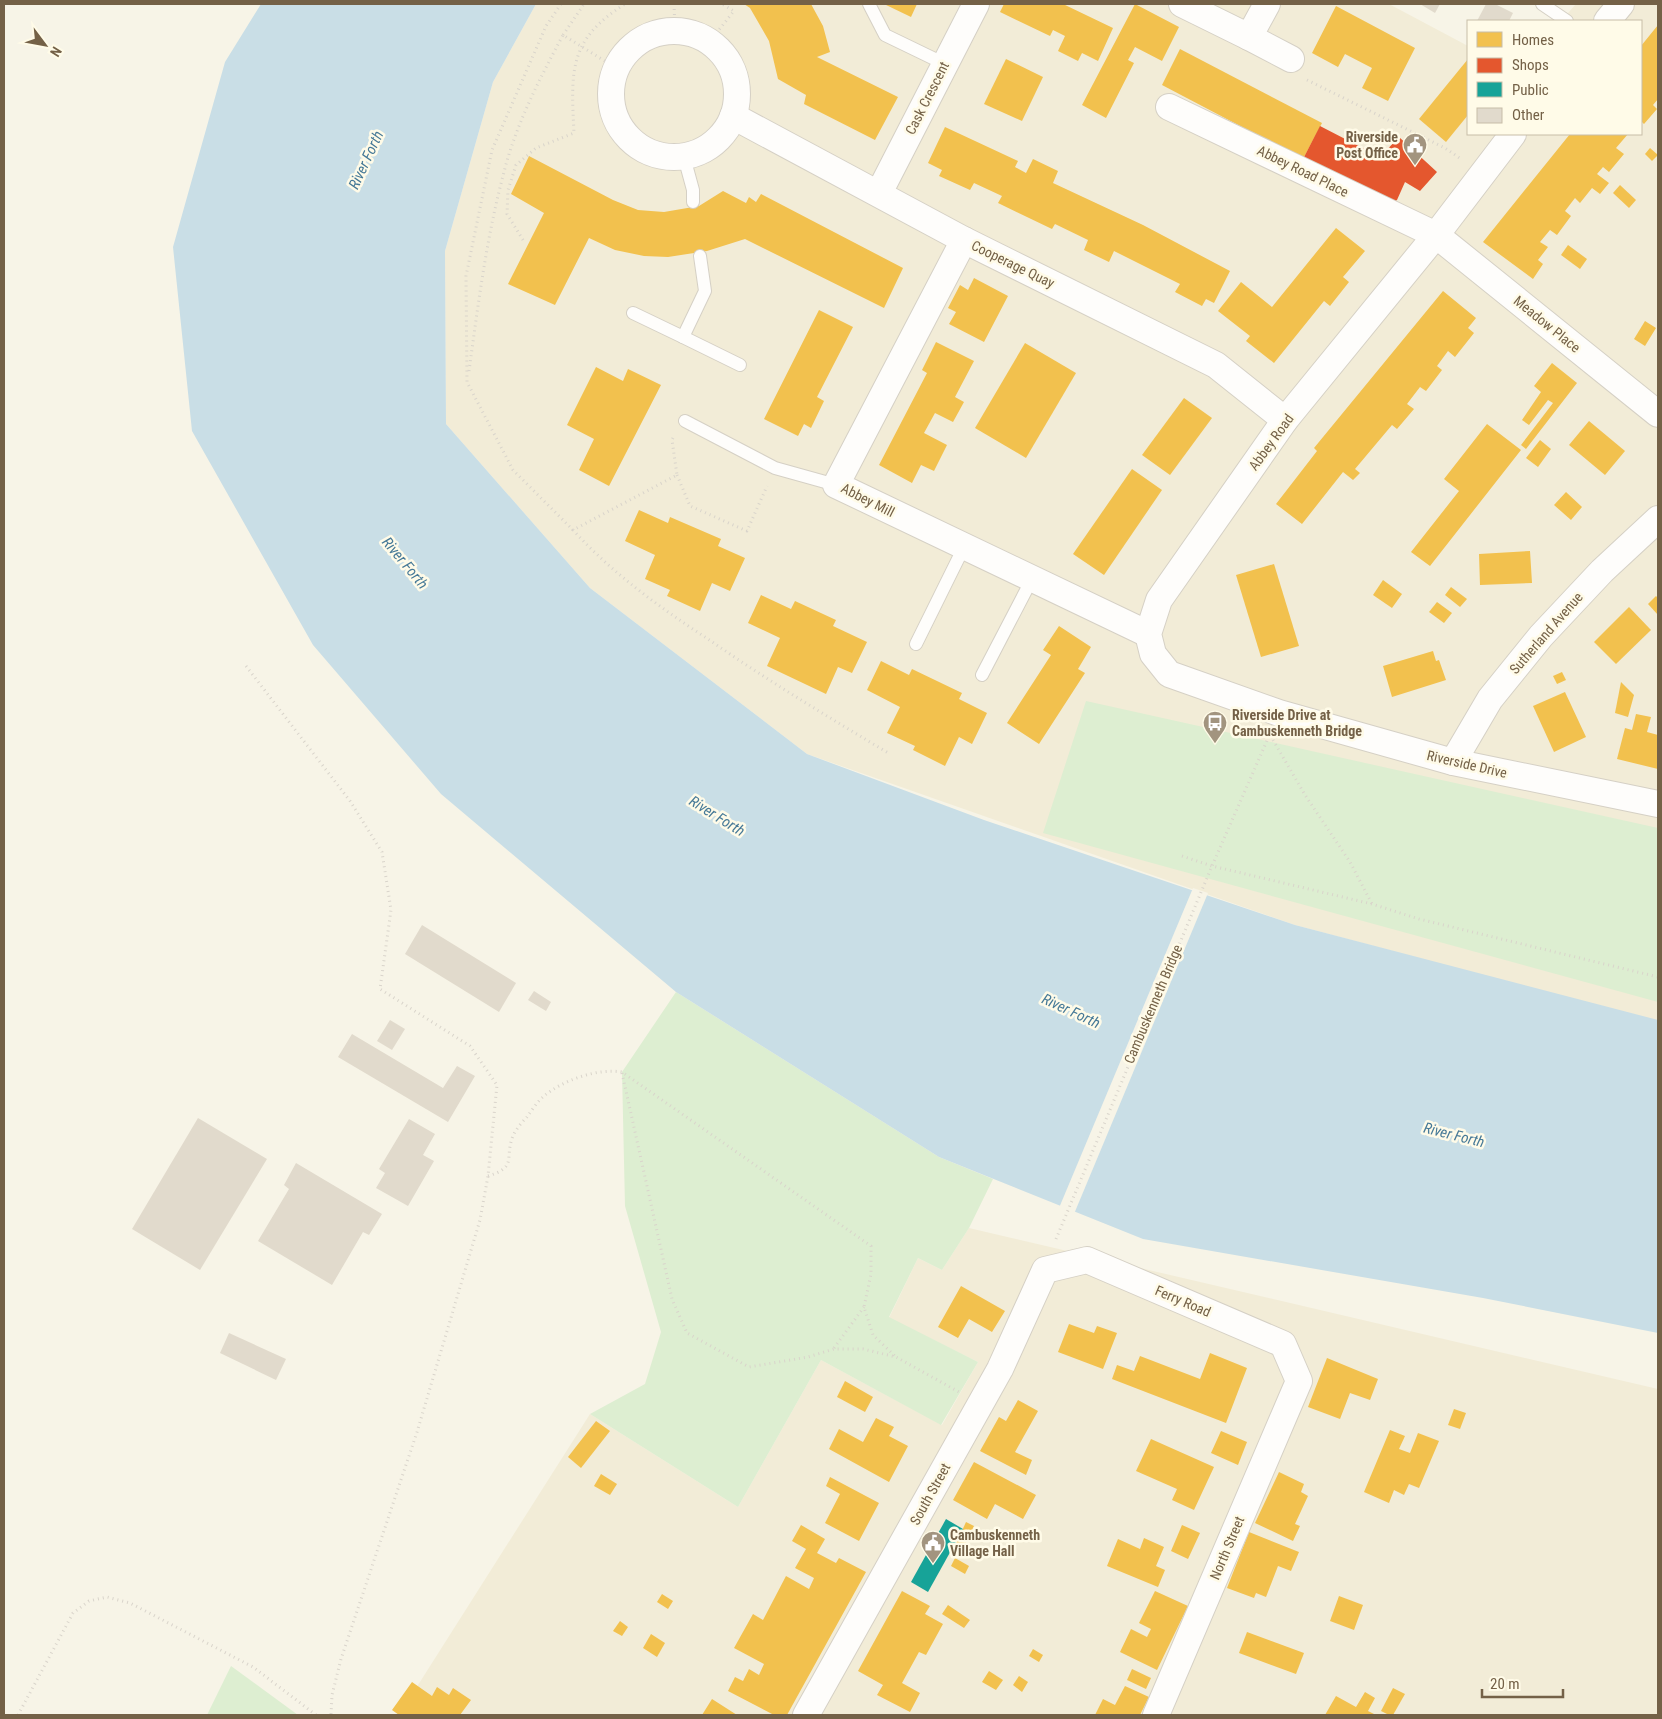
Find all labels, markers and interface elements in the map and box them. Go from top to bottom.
north arrow [20,20,70,70]
legend [1467,20,1642,135]
text: Homes [1512,31,1554,49]
text: N [47,44,65,60]
text: Shops [1512,56,1549,74]
street label: Cask Crescent [902,59,952,137]
text: Public [1512,81,1549,99]
text: Other [1512,106,1545,124]
water label: River Forth [345,128,387,192]
place label: Riverside Post Office [1336,129,1398,161]
public building icon: Riverside Post Office [1402,132,1428,166]
street label: Abbey Road Place [1255,142,1352,200]
street label: Cooperage Quay [969,237,1057,291]
street label: Meadow Place [1511,292,1584,356]
street label: Abbey Road [1245,411,1297,473]
street label: Abbey Mill [839,480,897,520]
water label: River Forth [378,533,432,593]
street label: Sutherland Avenue [1506,589,1586,677]
place label: Riverside Drive at Cambuskenneth Bridge [1232,707,1362,739]
bus stop icon: Riverside Drive at Cambuskenneth Bridge [1202,710,1228,744]
street label: Riverside Drive [1425,747,1509,781]
water label: River Forth [686,792,748,840]
street label: Cambuskenneth Bridge [1121,942,1185,1066]
water label: River Forth [1039,990,1103,1032]
water label: River Forth [1422,1119,1486,1151]
street label: Ferry Road [1153,1282,1213,1320]
street label: South Street [907,1460,953,1528]
street label: North Street [1207,1514,1247,1582]
place label: Cambuskenneth Village Hall [950,1527,1040,1559]
public building icon: Cambuskenneth Village Hall [920,1530,946,1564]
scale bar [1482,1666,1563,1698]
text: 20 m [1490,1675,1520,1693]

